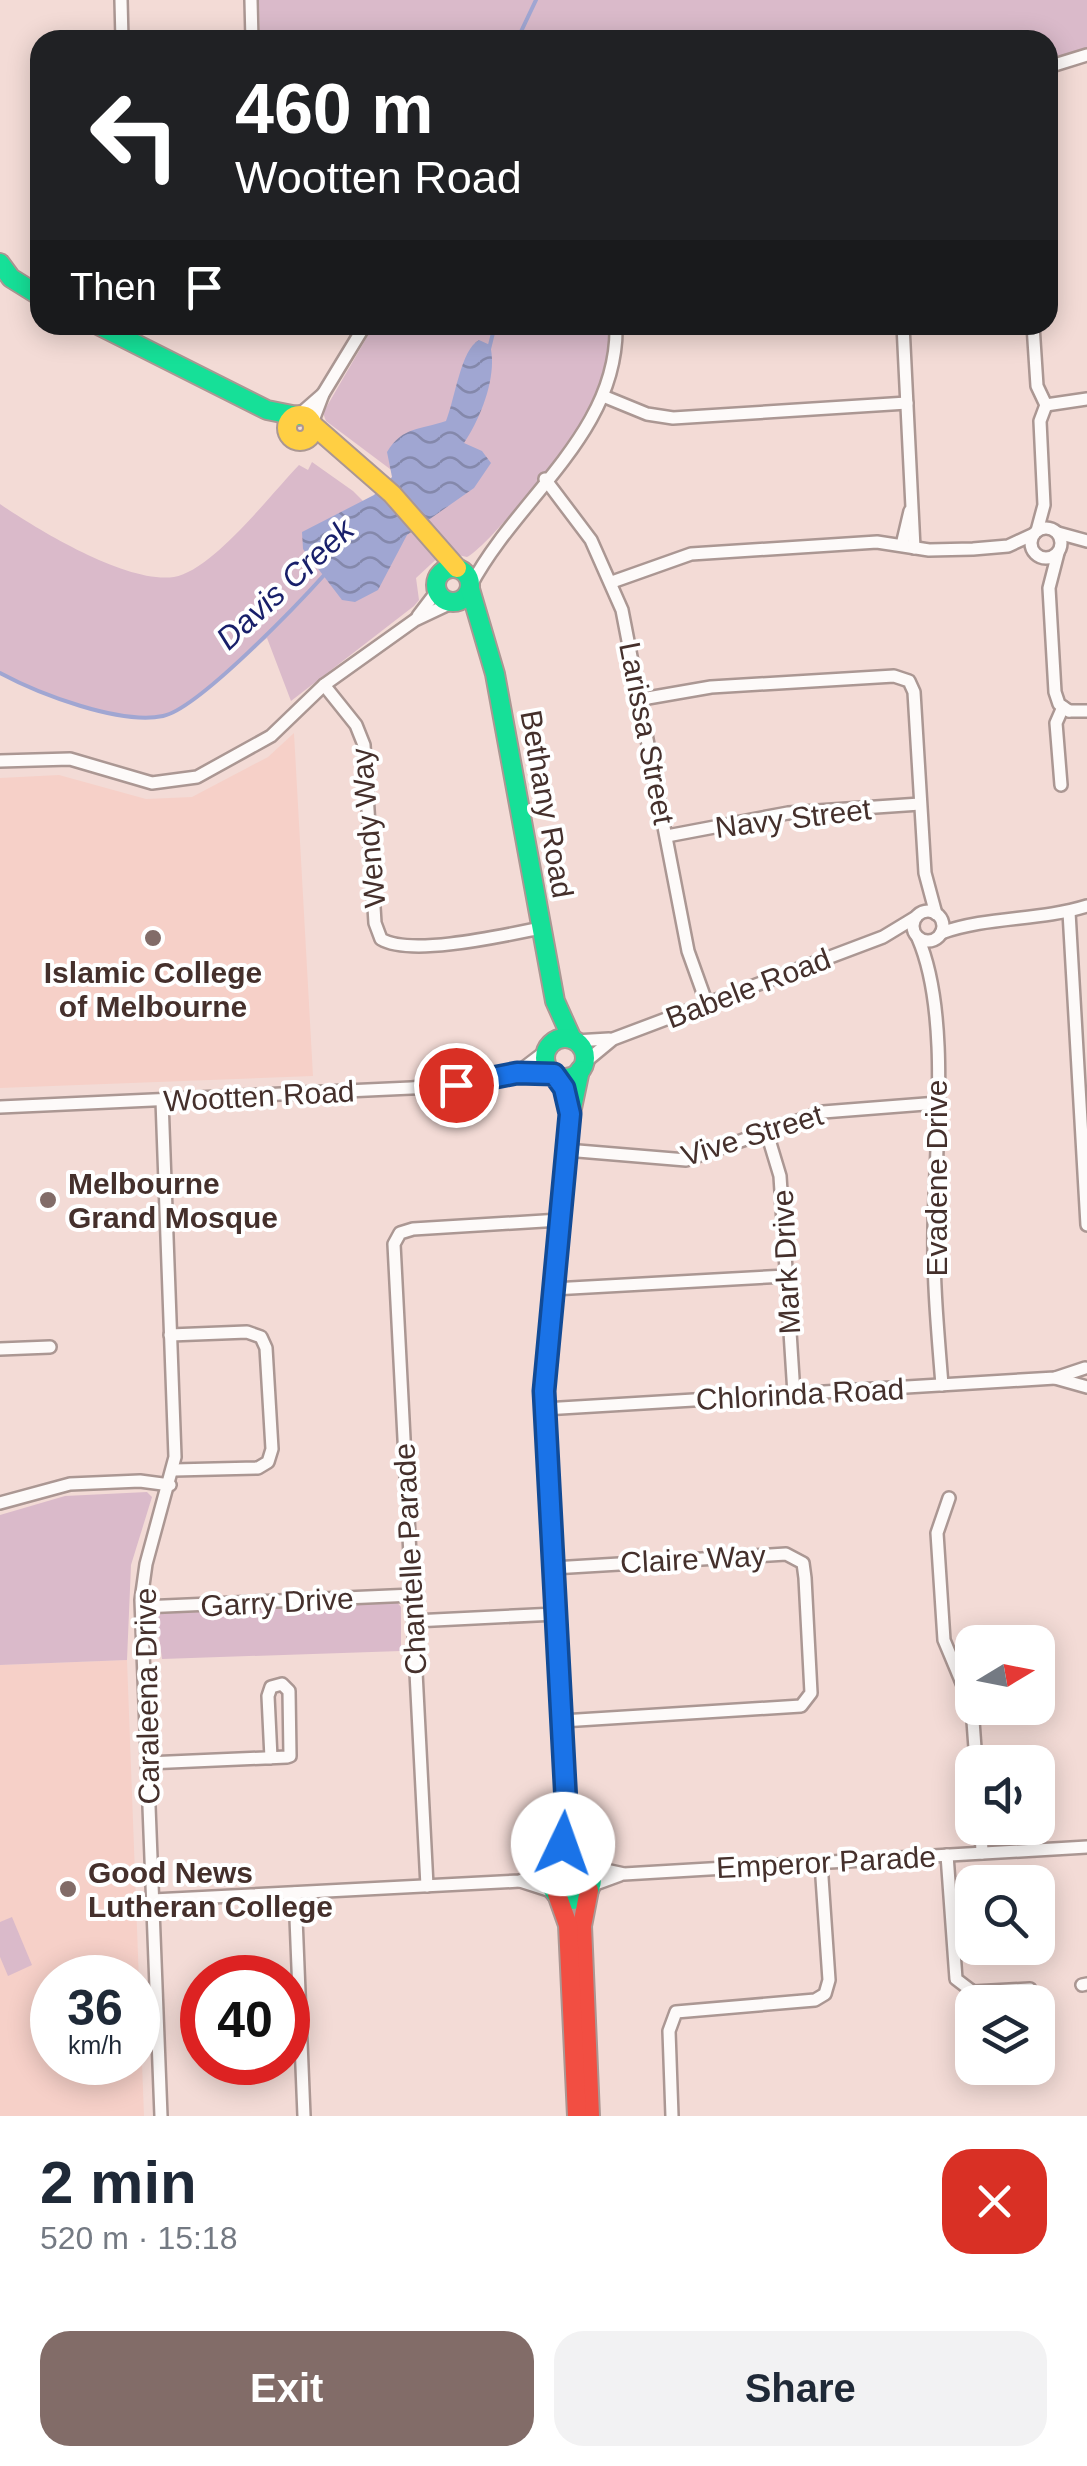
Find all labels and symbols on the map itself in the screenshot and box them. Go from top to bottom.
water label: Davis Creek [209,510,362,657]
street label: Larissa Street [613,639,681,828]
street label: Bethany Road [514,708,580,900]
street label: Wendy Way [345,747,391,909]
street label: Navy Street [713,792,873,844]
marker: Islamic College of Melbourne [142,927,164,949]
street label: Babele Road [661,942,835,1034]
place label: Islamic College of Melbourne [44,956,262,1023]
pin [414,1043,499,1128]
street label: Wootten Road [163,1075,355,1117]
street label: Evadene Drive [920,1080,953,1276]
street label: Vive Street [677,1098,827,1172]
place label: Melbourne Grand Mosque [68,1167,278,1234]
marker: Melbourne Grand Mosque [37,1189,59,1211]
street label: Mark Drive [766,1189,806,1335]
street label: Chlorinda Road [695,1372,905,1416]
street label: Chantelle Parade [387,1442,433,1676]
street label: Claire Way [619,1539,767,1579]
street label: Garry Drive [200,1582,354,1622]
street label: Caraleena Drive [129,1587,165,1805]
north arrow [955,1625,1055,1725]
position arrow [511,1792,615,1896]
street label: Emperor Parade [715,1840,937,1884]
place label: Good News Lutheran College [88,1856,333,1923]
marker: Good News Lutheran College [57,1878,79,1900]
speed limit sign: 40 [180,1955,310,2085]

